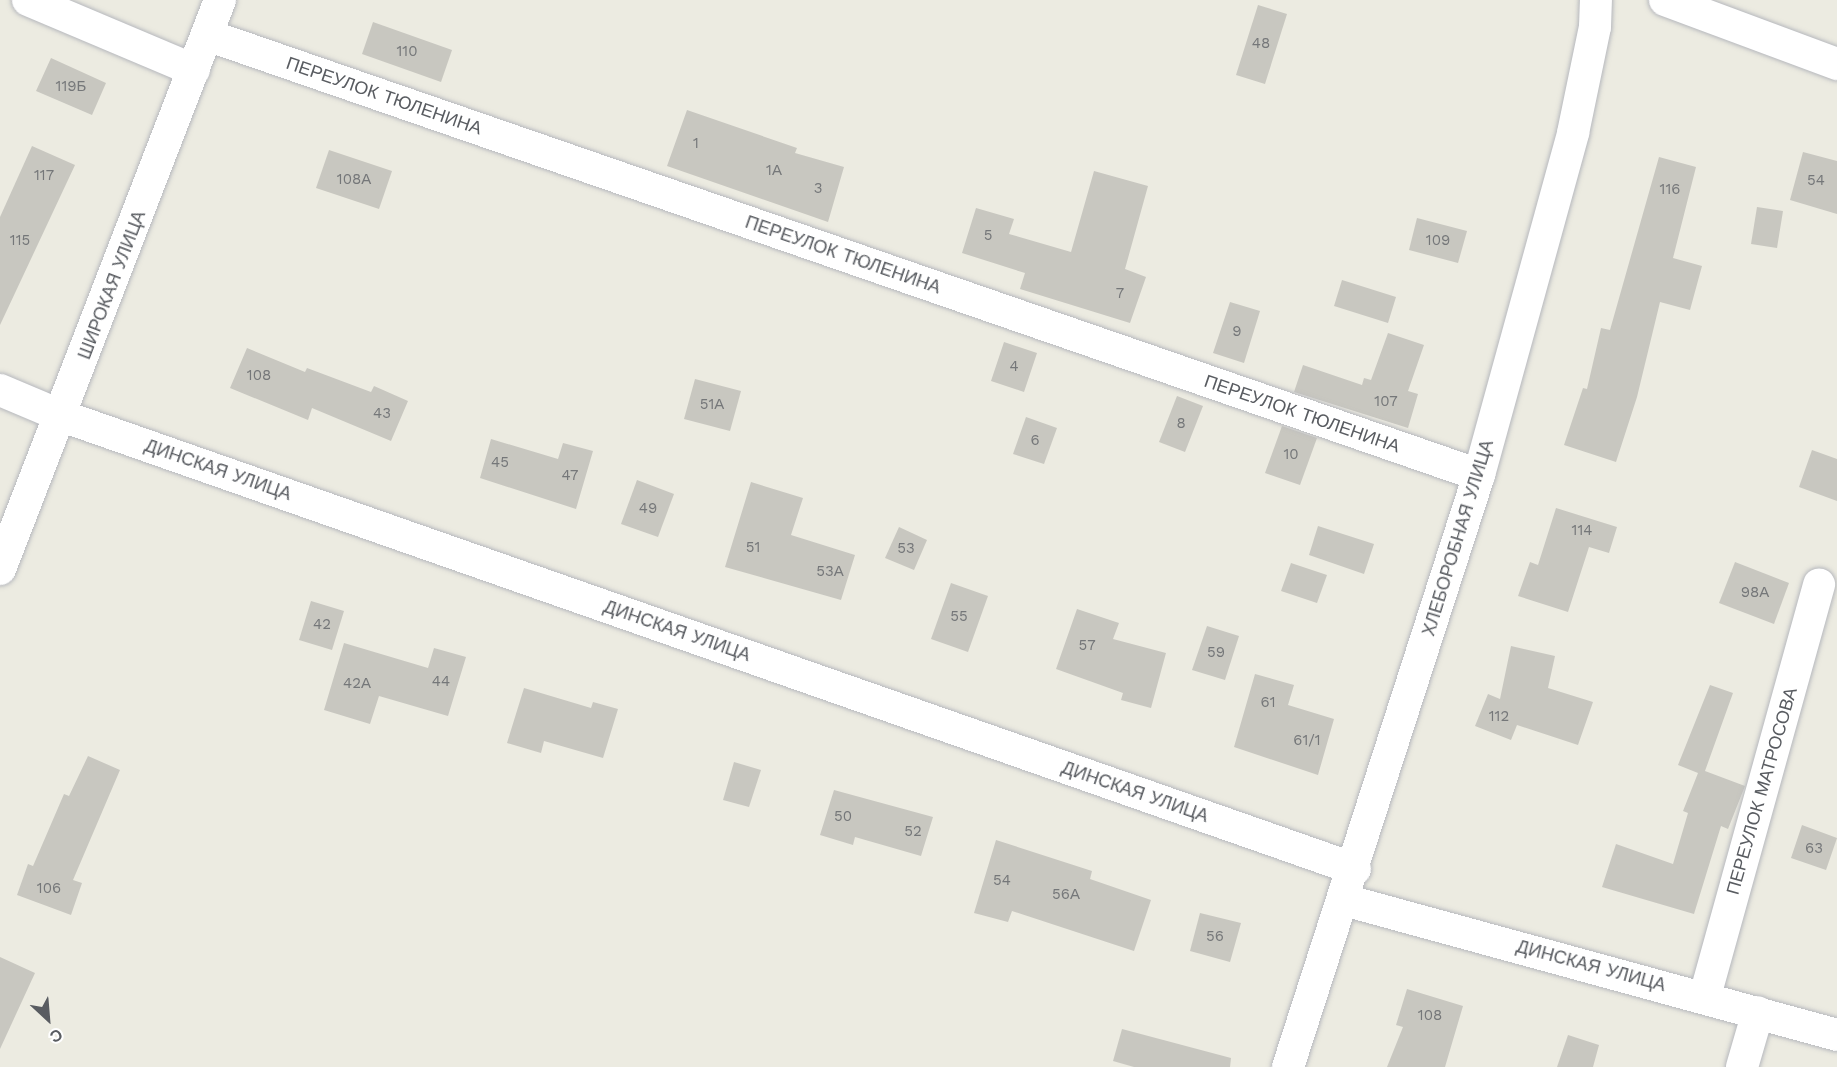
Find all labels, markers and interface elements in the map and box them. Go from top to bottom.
house number: 48 [1252,35,1270,53]
house number: 110 [396,43,418,61]
street label: ПЕРЕУЛОК ТЮЛЕНИНА [283,52,485,140]
house number: 119Б [56,78,86,96]
house number: 1 [693,135,699,153]
house number: 1А [766,162,782,180]
house number: 117 [34,167,54,185]
house number: 108А [337,171,371,189]
house number: 54 [1807,172,1825,190]
house number: 3 [814,180,822,198]
house number: 116 [1660,181,1680,199]
street label: ШИРОКАЯ УЛИЦА [74,208,150,362]
street label: ПЕРЕУЛОК ТЮЛЕНИНА [742,211,944,299]
house number: 5 [984,227,992,245]
house number: 115 [10,232,30,250]
house number: 109 [1426,232,1450,250]
house number: 7 [1116,285,1124,303]
house number: 9 [1232,323,1242,341]
house number: 4 [1009,358,1019,376]
house number: 108 [247,367,271,385]
street label: ПЕРЕУЛОК ТЮЛЕНИНА [1201,370,1403,458]
house number: 107 [1374,393,1398,411]
house number: 51А [700,396,724,414]
house number: 43 [373,405,391,423]
house number: 8 [1176,415,1186,433]
house number: 6 [1030,432,1040,450]
street label: ДИНСКАЯ УЛИЦА [142,435,294,505]
street label: ХЛЕБОРОБНАЯ УЛИЦА [1418,437,1498,639]
house number: 10 [1283,446,1299,464]
house number: 45 [491,454,509,472]
house number: 47 [562,467,578,485]
house number: 49 [639,500,657,518]
house number: 114 [1572,522,1592,540]
house number: 51 [746,539,760,557]
house number: 53 [897,540,915,558]
house number: 53А [816,563,844,581]
house number: 98А [1741,584,1769,602]
street label: ДИНСКАЯ УЛИЦА [601,596,753,666]
house number: 55 [950,608,968,626]
house number: 42 [313,616,331,634]
house number: 57 [1078,637,1096,655]
house number: 59 [1207,644,1225,662]
house number: 44 [432,673,450,691]
house number: 42А [343,675,371,693]
street label: ПЕРЕУЛОК МАТРОСОВА [1722,685,1802,897]
house number: 61 [1261,694,1275,712]
house number: 112 [1489,708,1509,726]
house number: 61/1 [1293,732,1321,750]
street label: ДИНСКАЯ УЛИЦА [1059,757,1211,827]
house number: 50 [834,808,852,826]
house number: 52 [904,823,922,841]
house number: 63 [1805,840,1823,858]
house number: 54 [993,872,1011,890]
house number: 106 [37,880,61,898]
house number: 56А [1052,886,1080,904]
house number: 56 [1206,928,1224,946]
street label: ДИНСКАЯ УЛИЦА [1514,936,1668,996]
north arrow [18,989,78,1049]
house number: 108 [1418,1007,1442,1025]
text: С [47,1025,65,1047]

